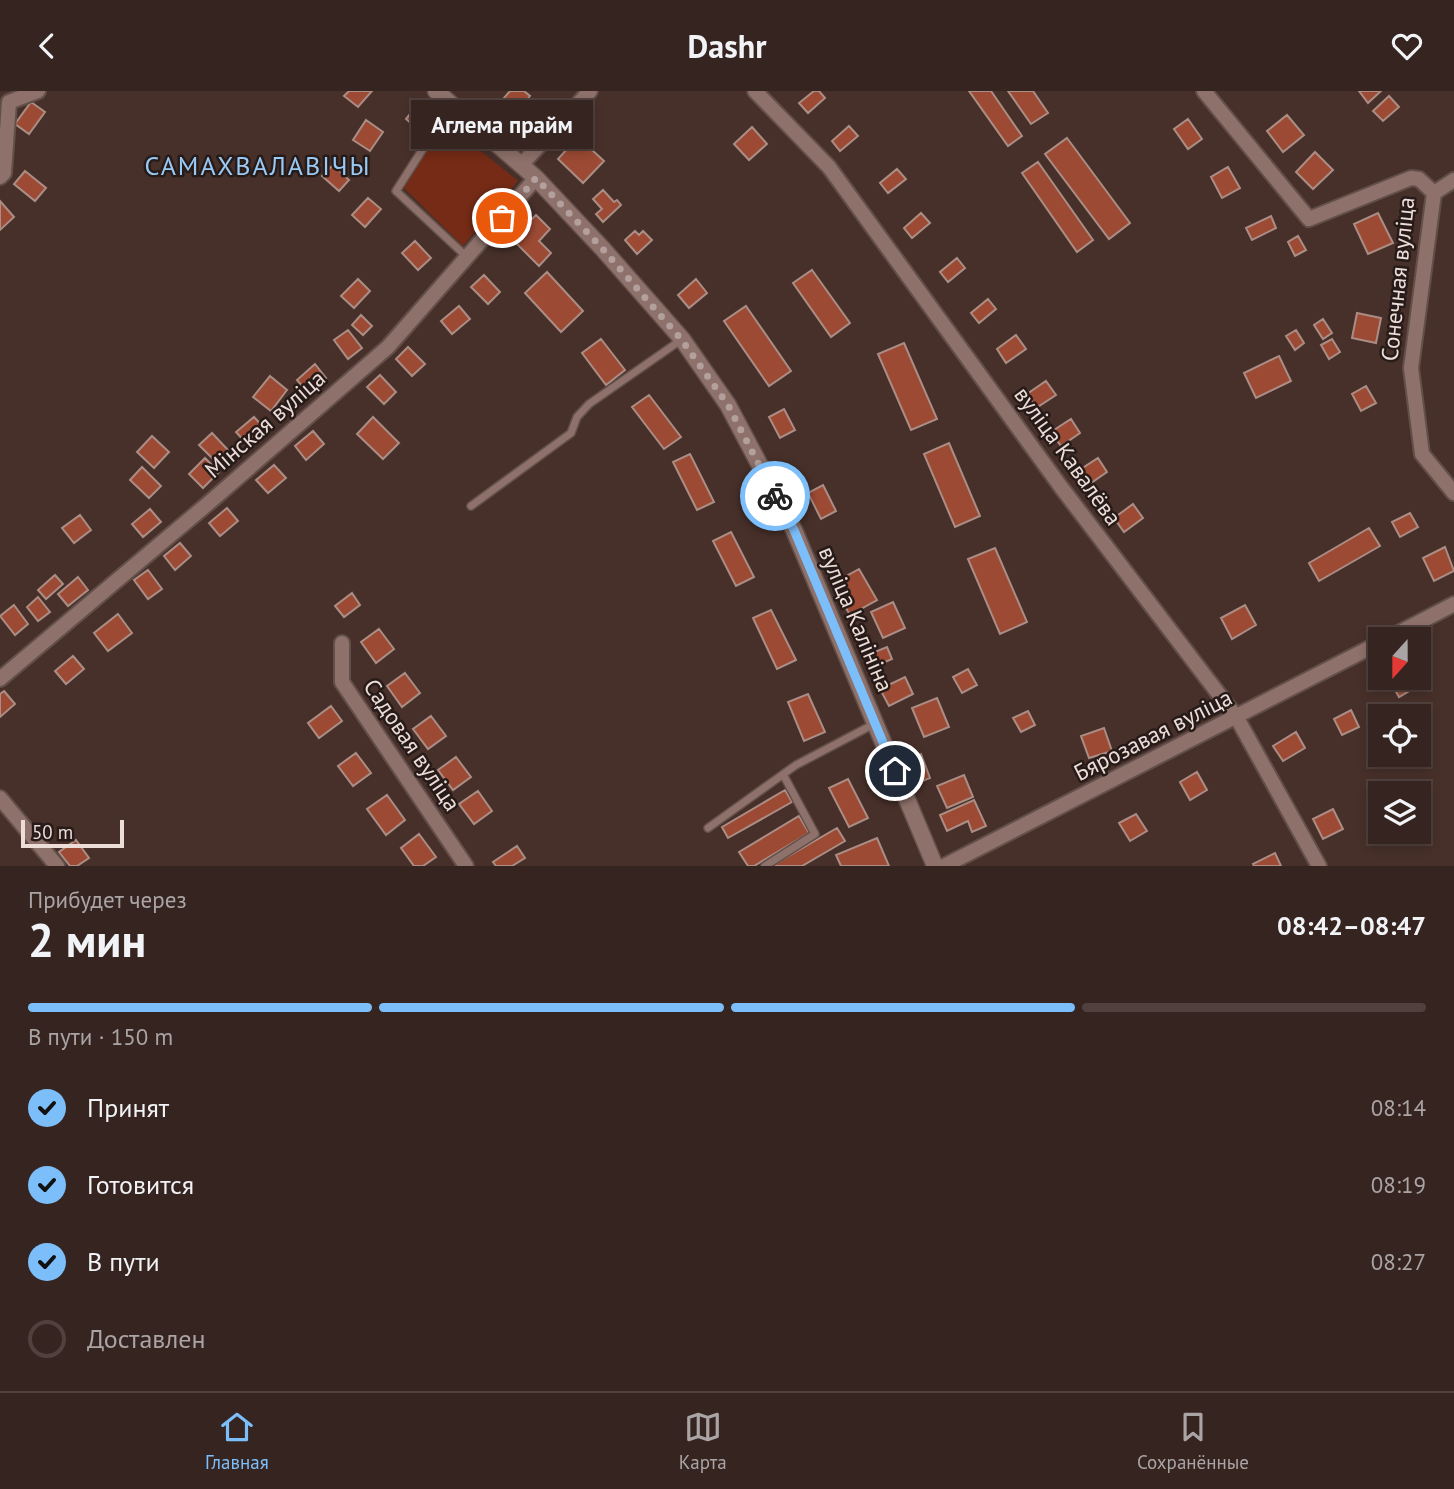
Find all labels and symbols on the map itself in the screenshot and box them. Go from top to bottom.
callout: Аглема прайм [411,99,593,148]
district label: САМАХВАЛАВІЧЫ [145,149,371,182]
pin [472,188,532,248]
street label: Сонечная вуліца [1374,196,1421,362]
street label: Мінская вуліца [198,363,331,484]
street label: вуліца Кавалёва [1008,381,1128,531]
courier [740,461,810,531]
street label: вуліца Калініна [813,542,900,696]
north arrow [1368,627,1432,689]
street label: Садовая вуліца [358,673,467,816]
street label: Бярозавая вуліца [1069,682,1237,787]
pin [865,741,925,801]
scale bar [21,817,124,849]

